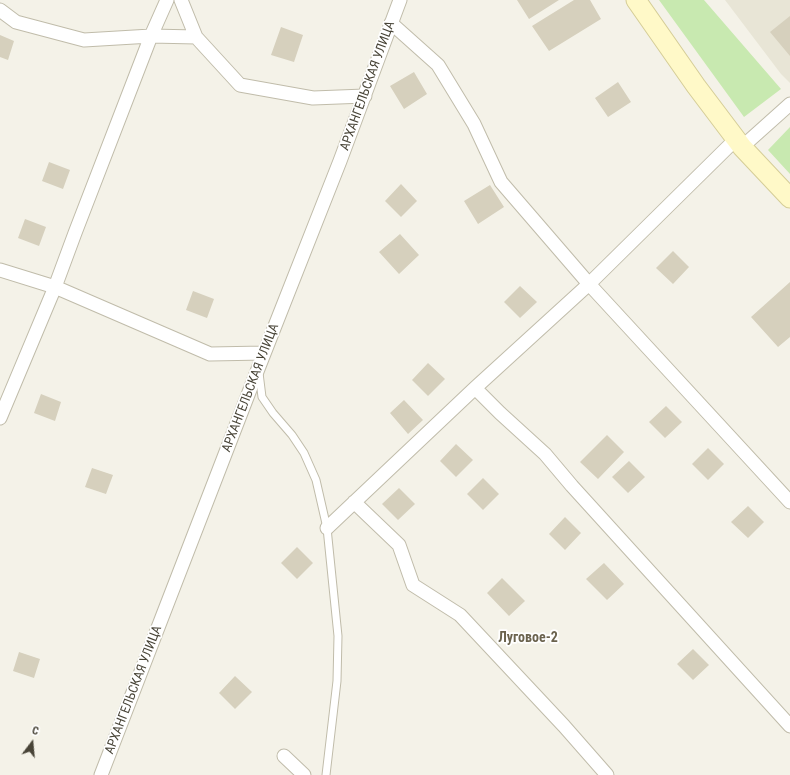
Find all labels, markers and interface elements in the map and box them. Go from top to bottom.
street label: АРХАНГЕЛЬСКАЯ УЛИЦА [337,19,399,153]
street label: АРХАНГЕЛЬСКАЯ УЛИЦА [219,322,283,454]
street label: АРХАНГЕЛЬСКАЯ УЛИЦА [102,624,166,756]
district label: Луговое-2 [498,630,558,646]
north arrow [12,723,52,763]
text: С [31,724,40,738]

